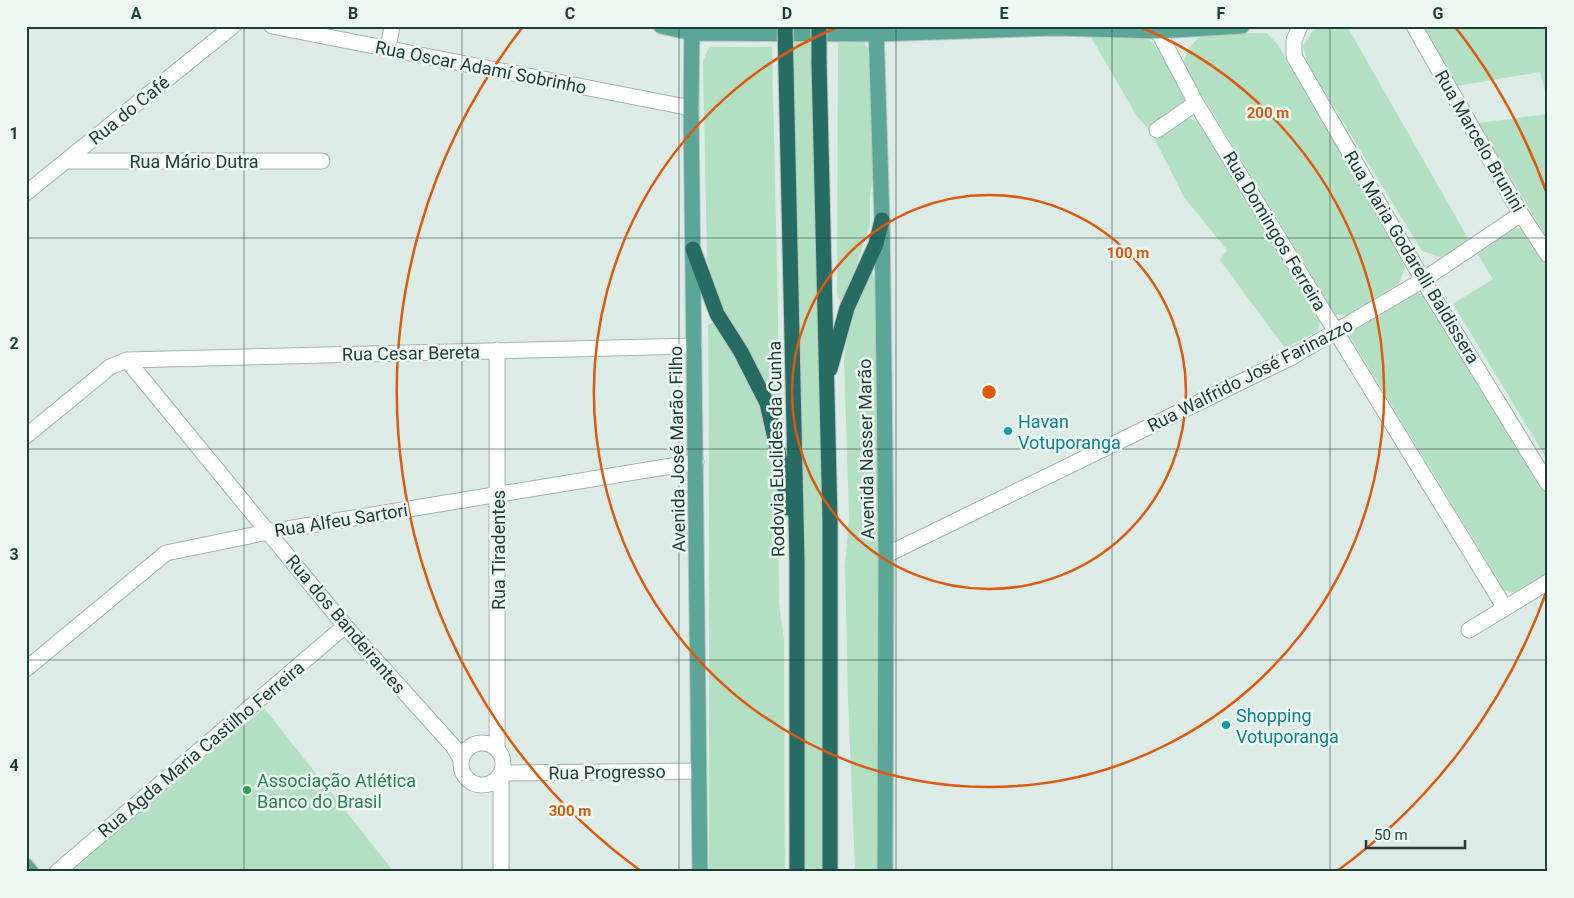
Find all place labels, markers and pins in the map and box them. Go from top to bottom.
centre of rings [980,383,998,401]
place label: Havan Votuporanga [1018,411,1121,453]
marker: Havan Votuporanga [1002,425,1014,437]
place label: Shopping Votuporanga [1236,705,1339,747]
marker: Shopping Votuporanga [1220,719,1232,731]
place label: Associação Atlética Banco do Brasil [257,770,416,812]
marker: Associação Atlética Banco do Brasil [241,784,253,796]

